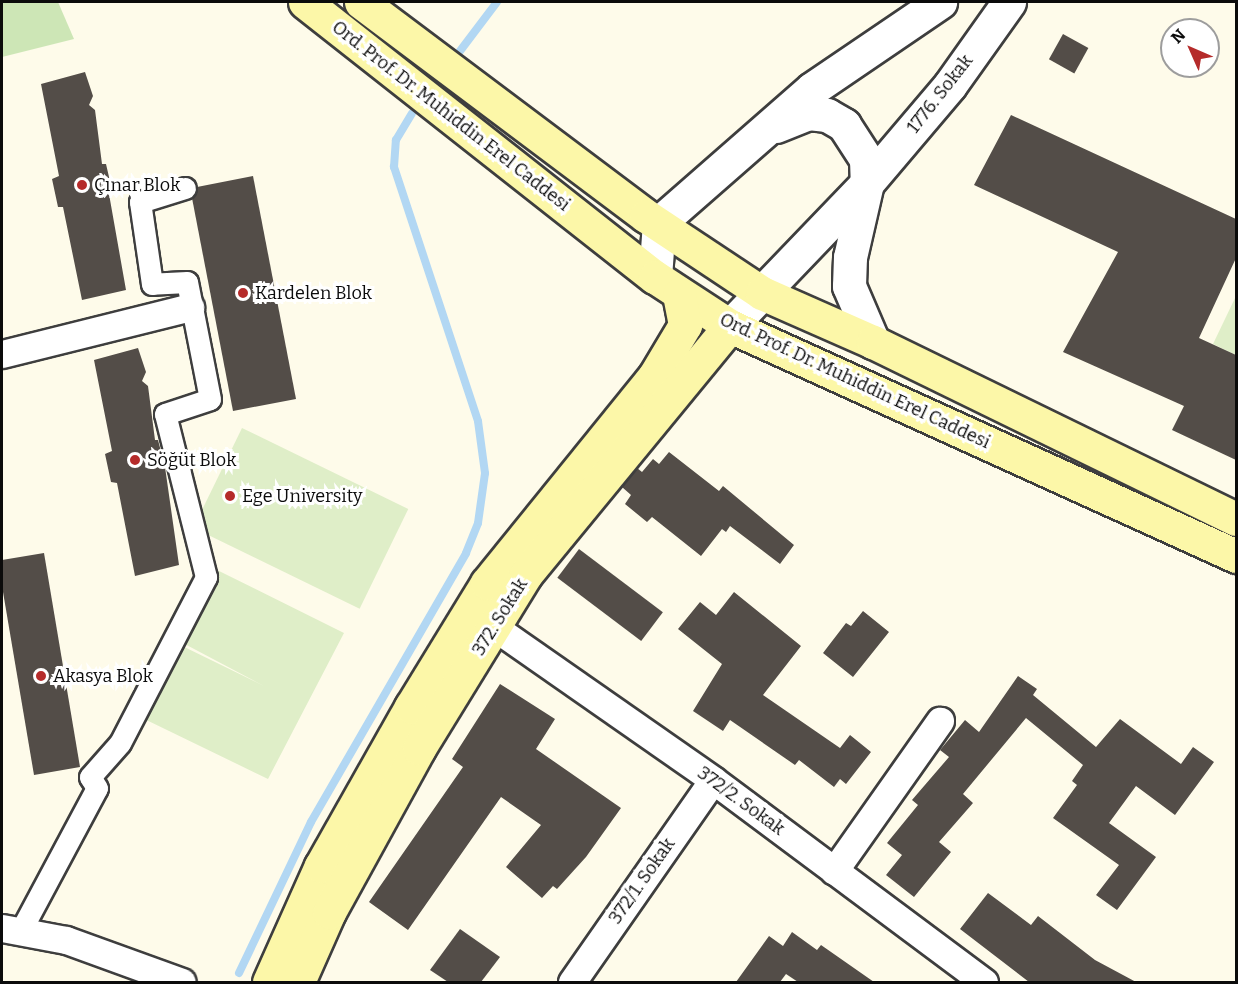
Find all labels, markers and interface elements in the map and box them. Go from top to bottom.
street label: Ord. Prof. Dr. Muhiddin Erel Caddesi [328,16,574,216]
north arrow [1160,18,1220,78]
text: N [1167,25,1189,47]
street label: 1776. Sokak [903,50,977,138]
place label: Çınar Blok [94,174,180,196]
marker: Çınar Blok [75,178,89,192]
place label: Kardelen Blok [255,282,372,304]
marker: Kardelen Blok [236,286,250,300]
street label: Ord. Prof. Dr. Muhiddin Erel Caddesi [716,309,994,453]
place label: Söğüt Blok [147,449,236,471]
marker: Söğüt Blok [128,453,142,467]
place label: Ege University [242,485,363,507]
marker: Ege University [223,489,237,503]
street label: 372. Sokak [468,574,532,660]
place label: Akasya Blok [53,665,153,687]
marker: Akasya Blok [34,669,48,683]
street label: 372/2. Sokak [693,762,789,840]
street label: 372/1. Sokak [604,834,680,928]

